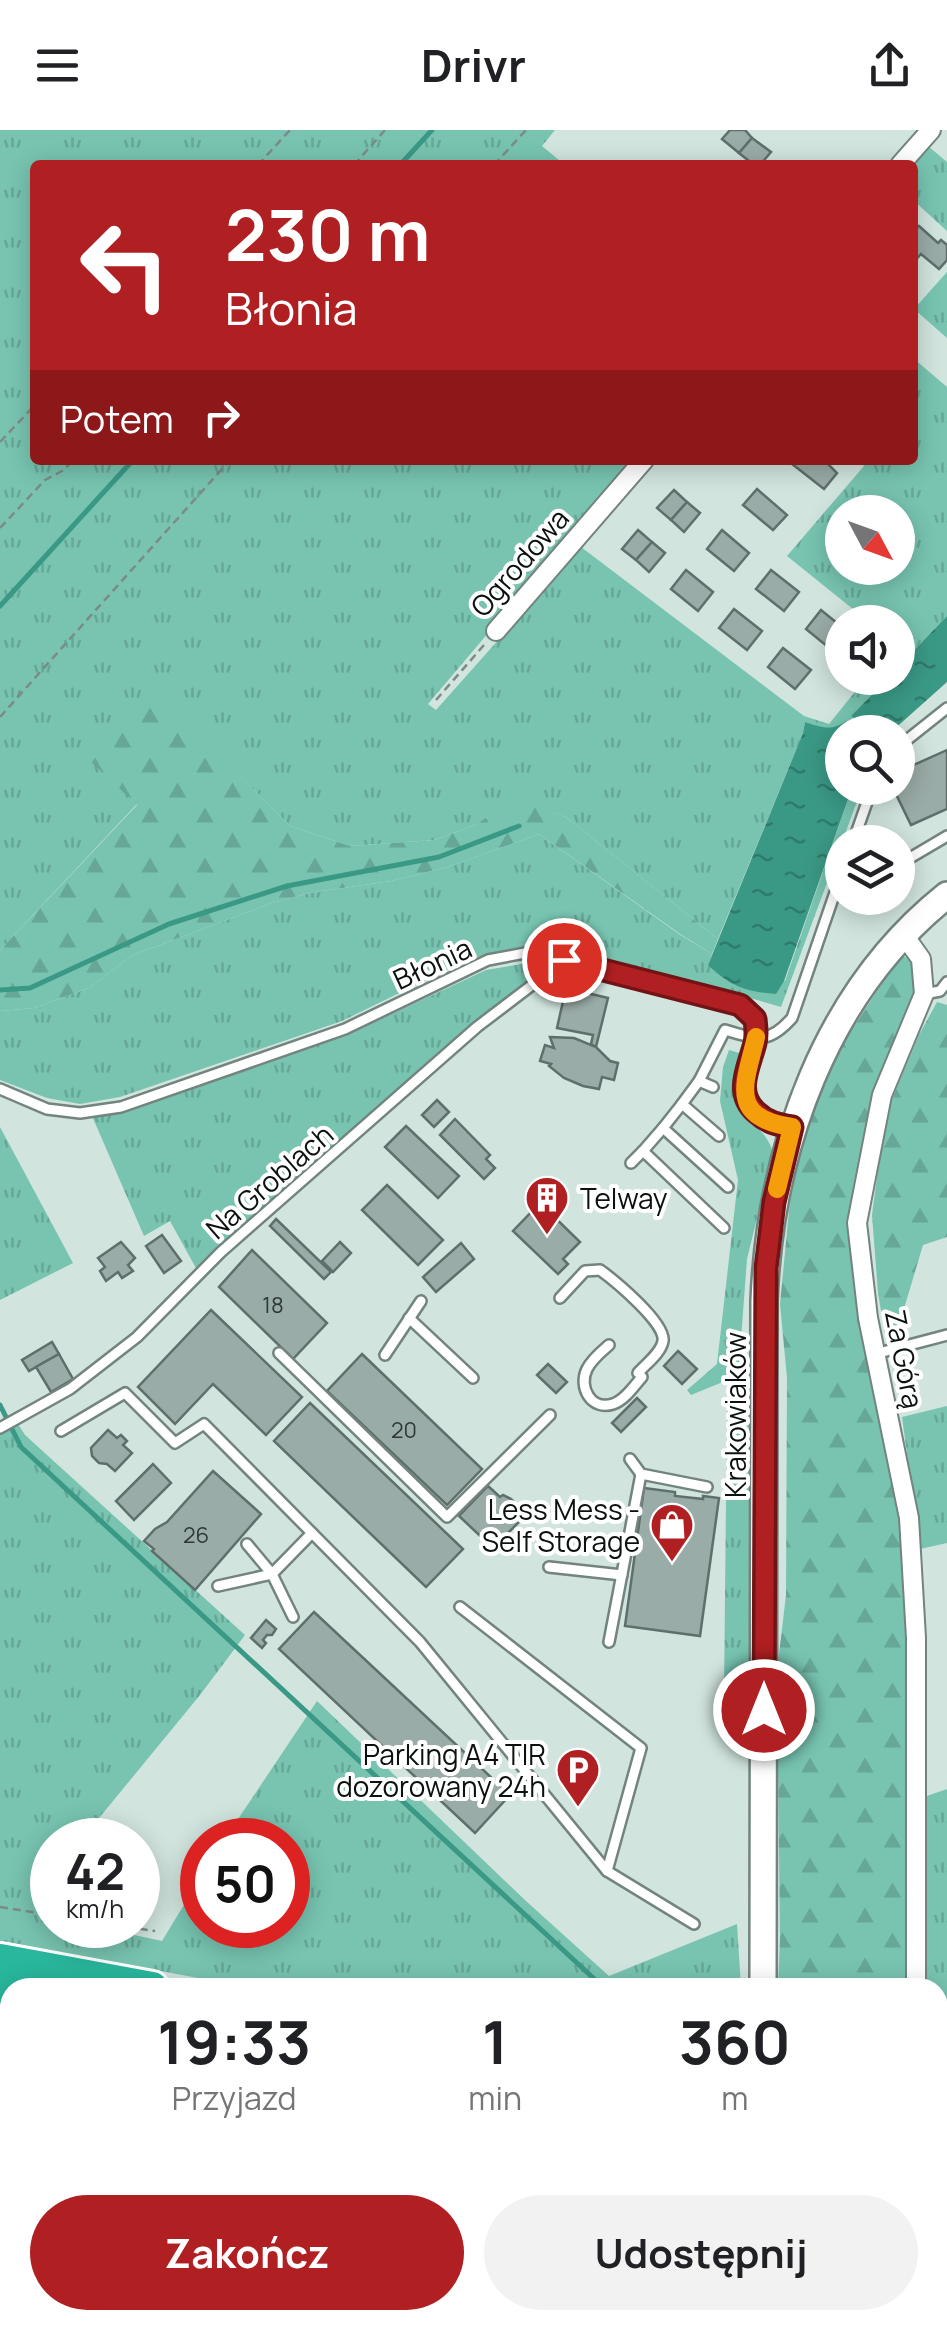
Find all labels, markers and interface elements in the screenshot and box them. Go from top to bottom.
text: Drivr [421,34,526,96]
icon: menu [30,38,85,93]
icon: share [862,38,917,93]
text: 230 m [225,186,430,282]
icon: left [60,200,190,330]
text: Błonia [225,277,357,339]
icon: right [194,390,249,445]
text: Potem [60,392,174,444]
north arrow [825,495,915,585]
map controls [825,495,915,915]
street label: Ogrodowa [461,500,577,624]
button: sound [825,605,915,695]
button: search [825,715,915,805]
button: layers [825,825,915,915]
pin [522,918,607,1003]
street label: Błonia [387,928,477,998]
icon: arrive [537,933,592,988]
street label: Na Groblach [197,1115,341,1247]
building icon: Telway [524,1175,570,1236]
place label: Telway [580,1179,668,1217]
house number: 18 [262,1290,284,1320]
street label: Za Górą [877,1306,933,1412]
street label: Krakowiaków [716,1332,754,1498]
house number: 20 [391,1415,417,1445]
place label: Less Mess - Self Storage [482,1490,640,1560]
shop icon: Less Mess - Self Storage [649,1502,695,1563]
house number: 26 [183,1520,209,1550]
position arrow [712,1658,816,1762]
place label: Parking A4 TIR dozorowany 24h [336,1735,546,1805]
parking icon: Parking A4 TIR dozorowany 24h [555,1747,601,1808]
speed limit sign: 50 [180,1818,310,1948]
text: 42 [65,1837,125,1905]
text: km/h [66,1891,124,1926]
text: 19:33 [157,2000,311,2082]
text: 1 [482,2000,508,2082]
text: 360 [679,2000,791,2082]
text: Przyjazd [172,2076,296,2120]
text: min [468,2076,522,2120]
text: m [721,2076,749,2120]
button: Zakończ [30,2195,464,2310]
button: Udostępnij [484,2195,918,2310]

